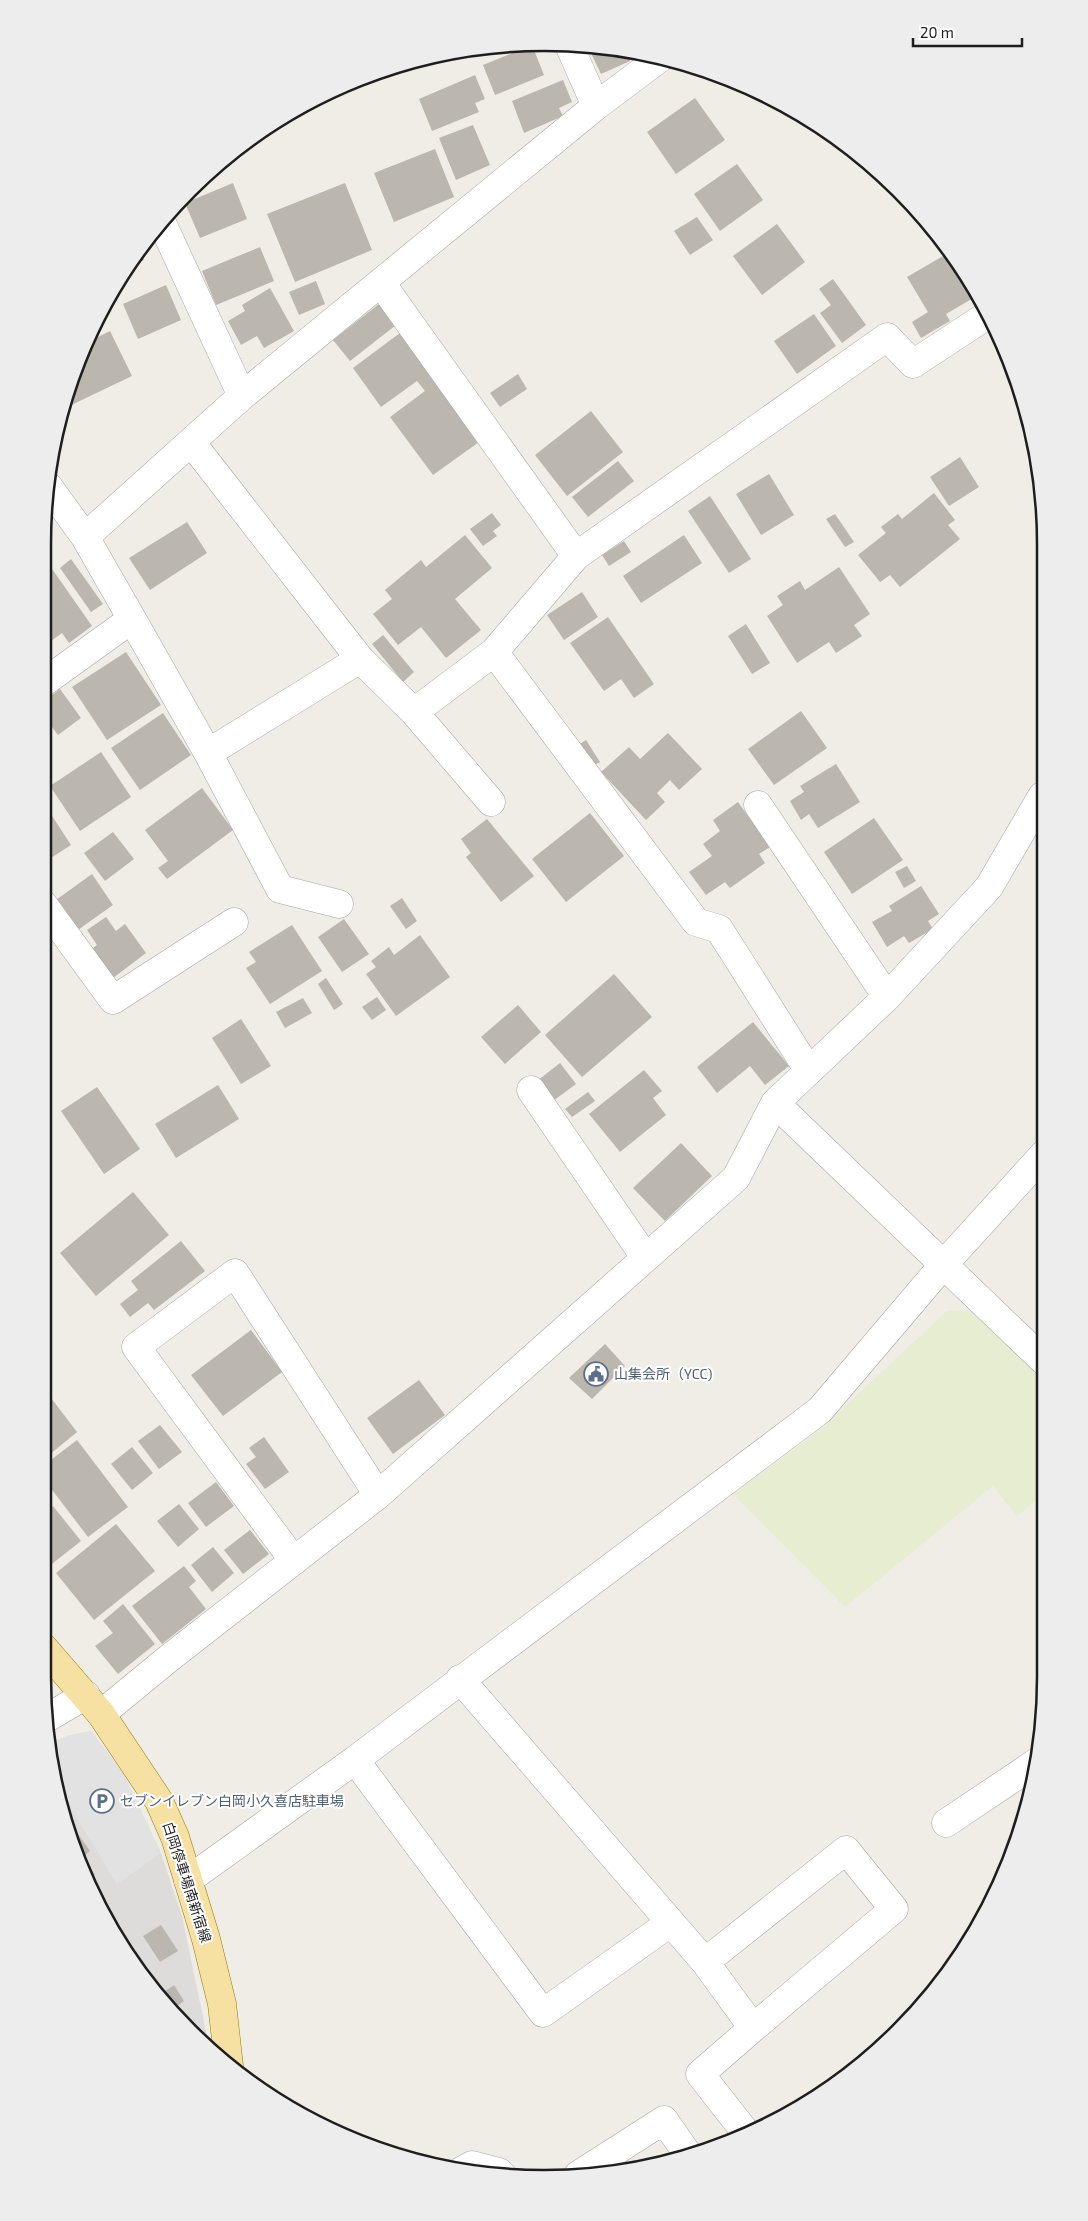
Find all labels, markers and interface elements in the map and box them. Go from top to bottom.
scale bar [913,15,1022,47]
text: 20 m [920,23,954,41]
public building icon: 山集会所（YCC) [583,1361,609,1387]
place label: 山集会所（YCC) [614,1365,713,1382]
parking icon: セブンイレブン白岡小久喜店駐車場 [89,1788,115,1814]
place label: セブンイレブン白岡小久喜店駐車場 [120,1792,344,1809]
street label: 白岡停車場南新宿線 [160,1819,215,1944]

